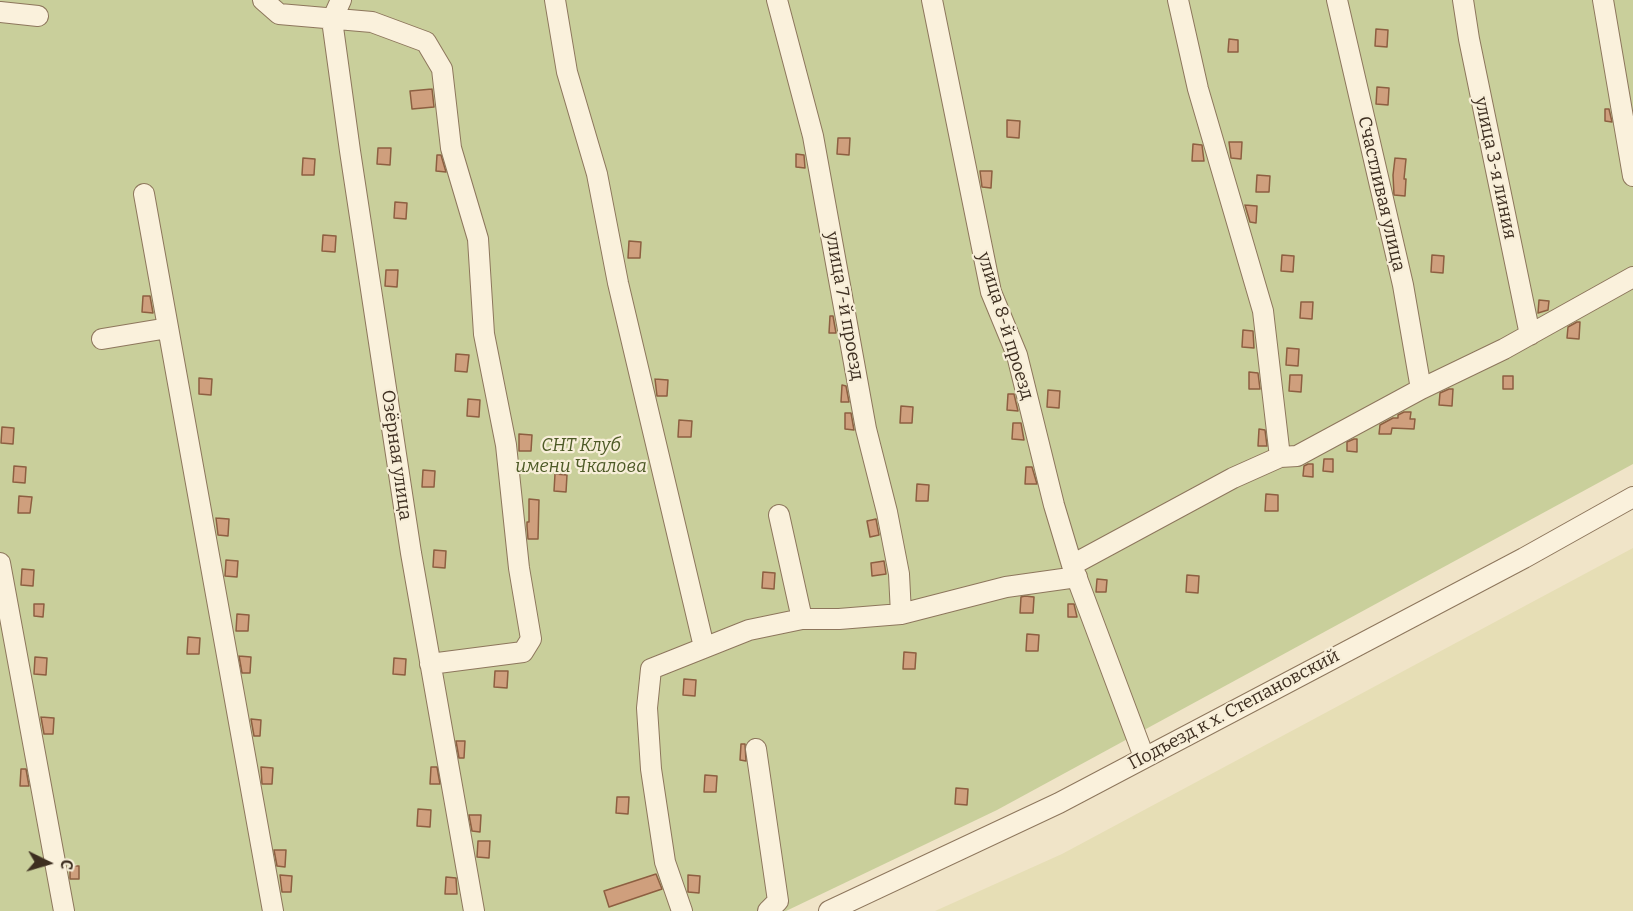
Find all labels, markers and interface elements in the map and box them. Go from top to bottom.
street label: улица 3-я линия [1469,95,1521,241]
street label: Счастливая улица [1353,114,1409,274]
street label: улица 7-й проезд [820,230,868,382]
street label: улица 8-й проезд [972,250,1038,402]
street label: Озёрная улица [376,389,416,521]
park label: СНТ Клуб имени Чкалова [515,435,647,478]
street label: Подъезд к х. Степановский [1125,645,1343,775]
north arrow [18,833,78,893]
text: С [57,859,76,870]

